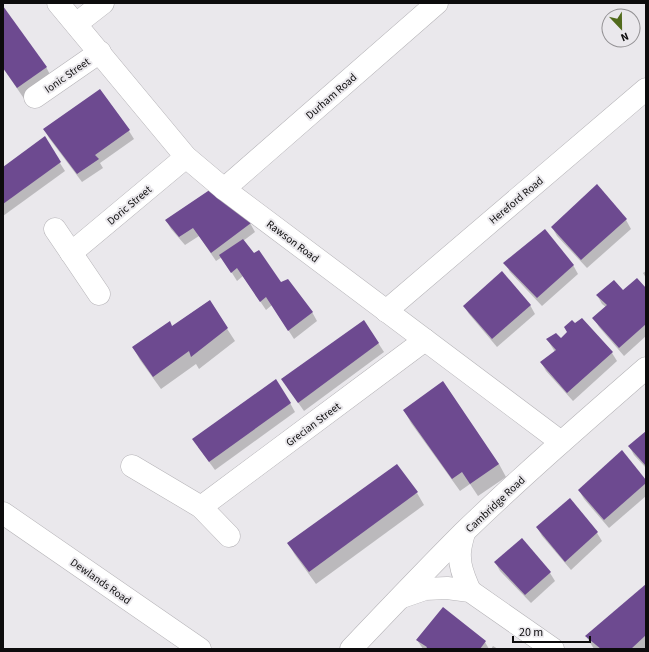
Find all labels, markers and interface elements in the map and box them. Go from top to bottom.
north arrow [601,8,641,48]
text: N [618,28,631,45]
street label: Ionic Street [42,54,93,97]
street label: Durham Road [303,70,360,123]
street label: Hereford Road [486,173,547,227]
street label: Doric Street [104,182,155,228]
street label: Rawson Road [263,217,322,266]
street label: Grecian Street [283,399,344,450]
street label: Cambridge Road [462,473,528,536]
street label: Dewlands Road [67,555,134,608]
scale bar [513,618,590,644]
text: 20 m [519,624,543,641]

